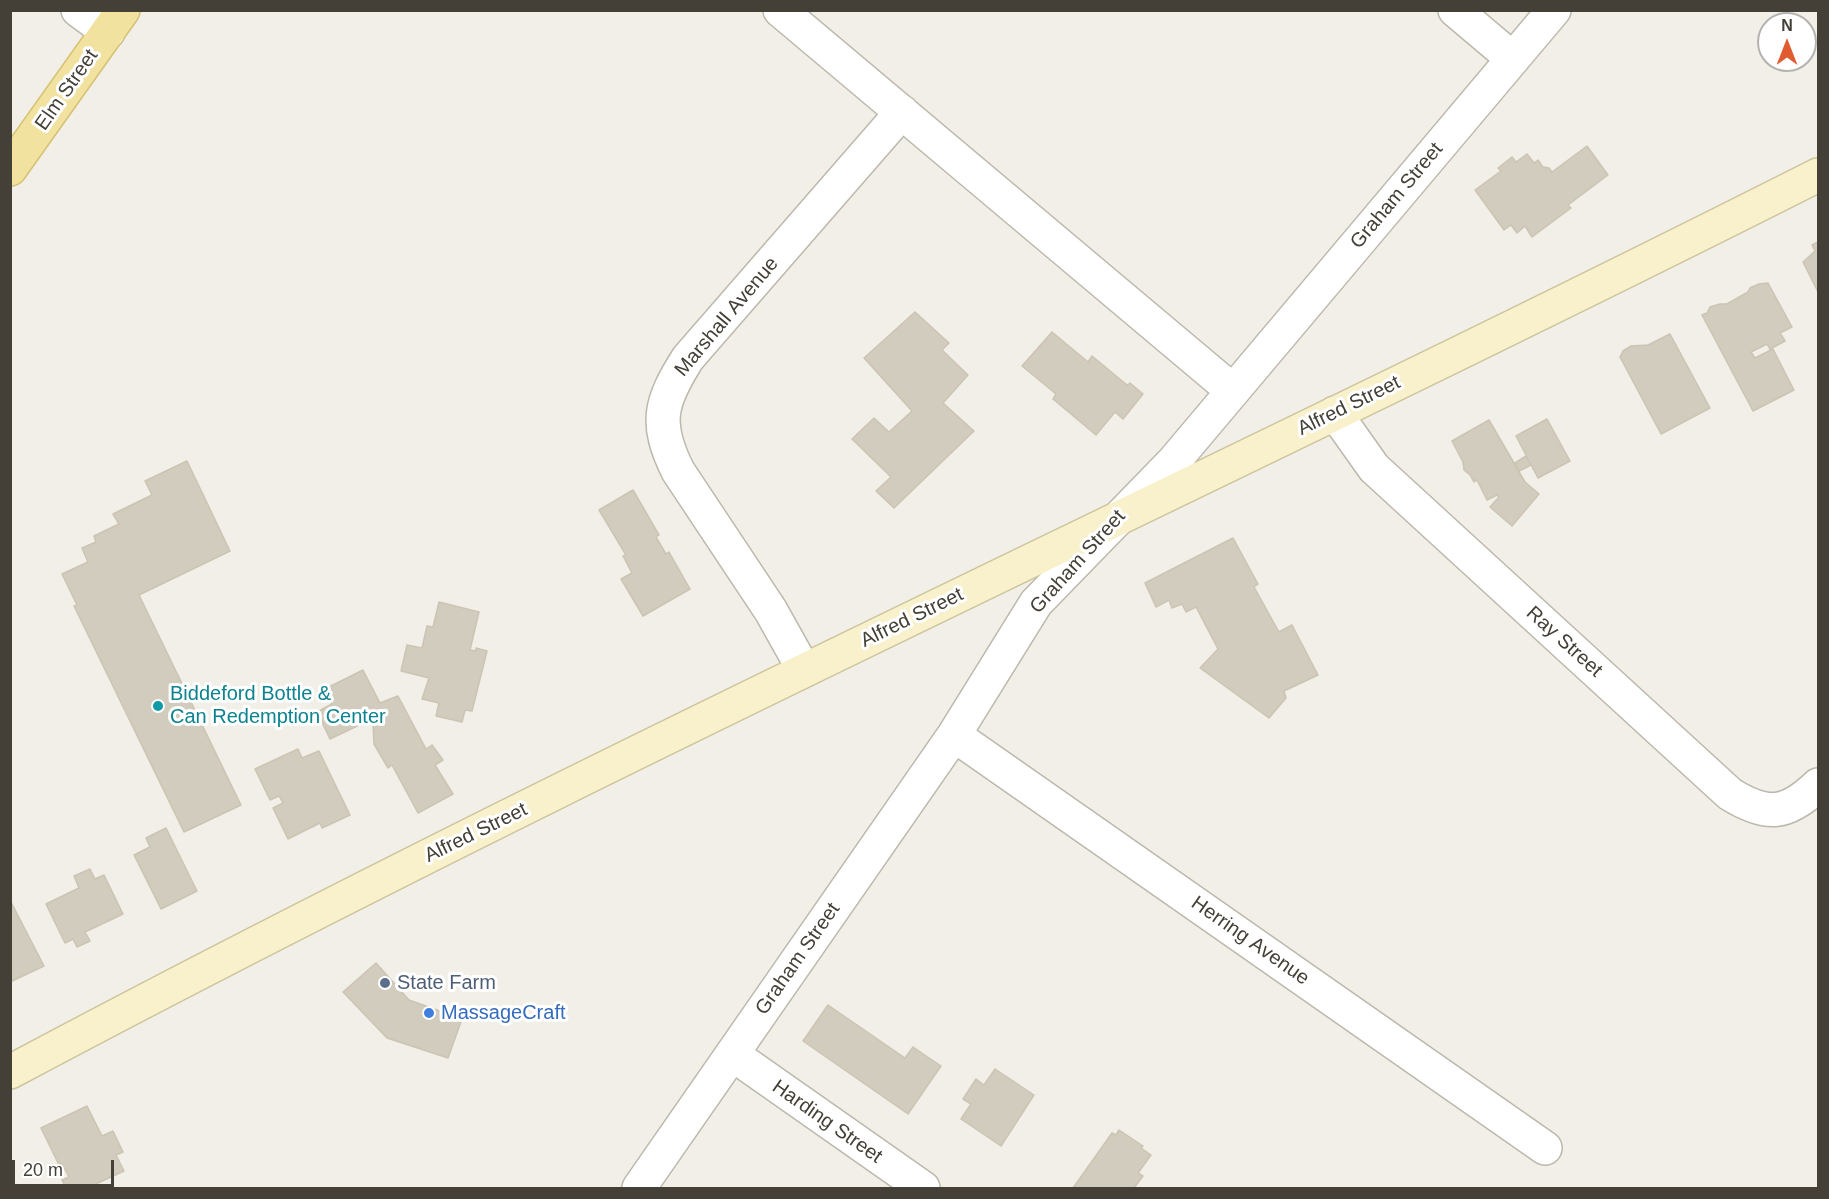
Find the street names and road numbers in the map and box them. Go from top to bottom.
street label: Elm Street [30,45,104,135]
street label: Graham Street [1346,138,1448,254]
street label: Marshall Avenue [670,252,784,382]
street label: Alfred Street [1294,371,1404,441]
street label: Graham Street [1025,505,1131,619]
street label: Alfred Street [857,583,967,653]
street label: Ray Street [1521,601,1607,683]
street label: Alfred Street [421,798,531,868]
street label: Herring Avenue [1186,891,1314,991]
street label: Graham Street [751,898,845,1020]
street label: Harding Street [767,1075,887,1169]

